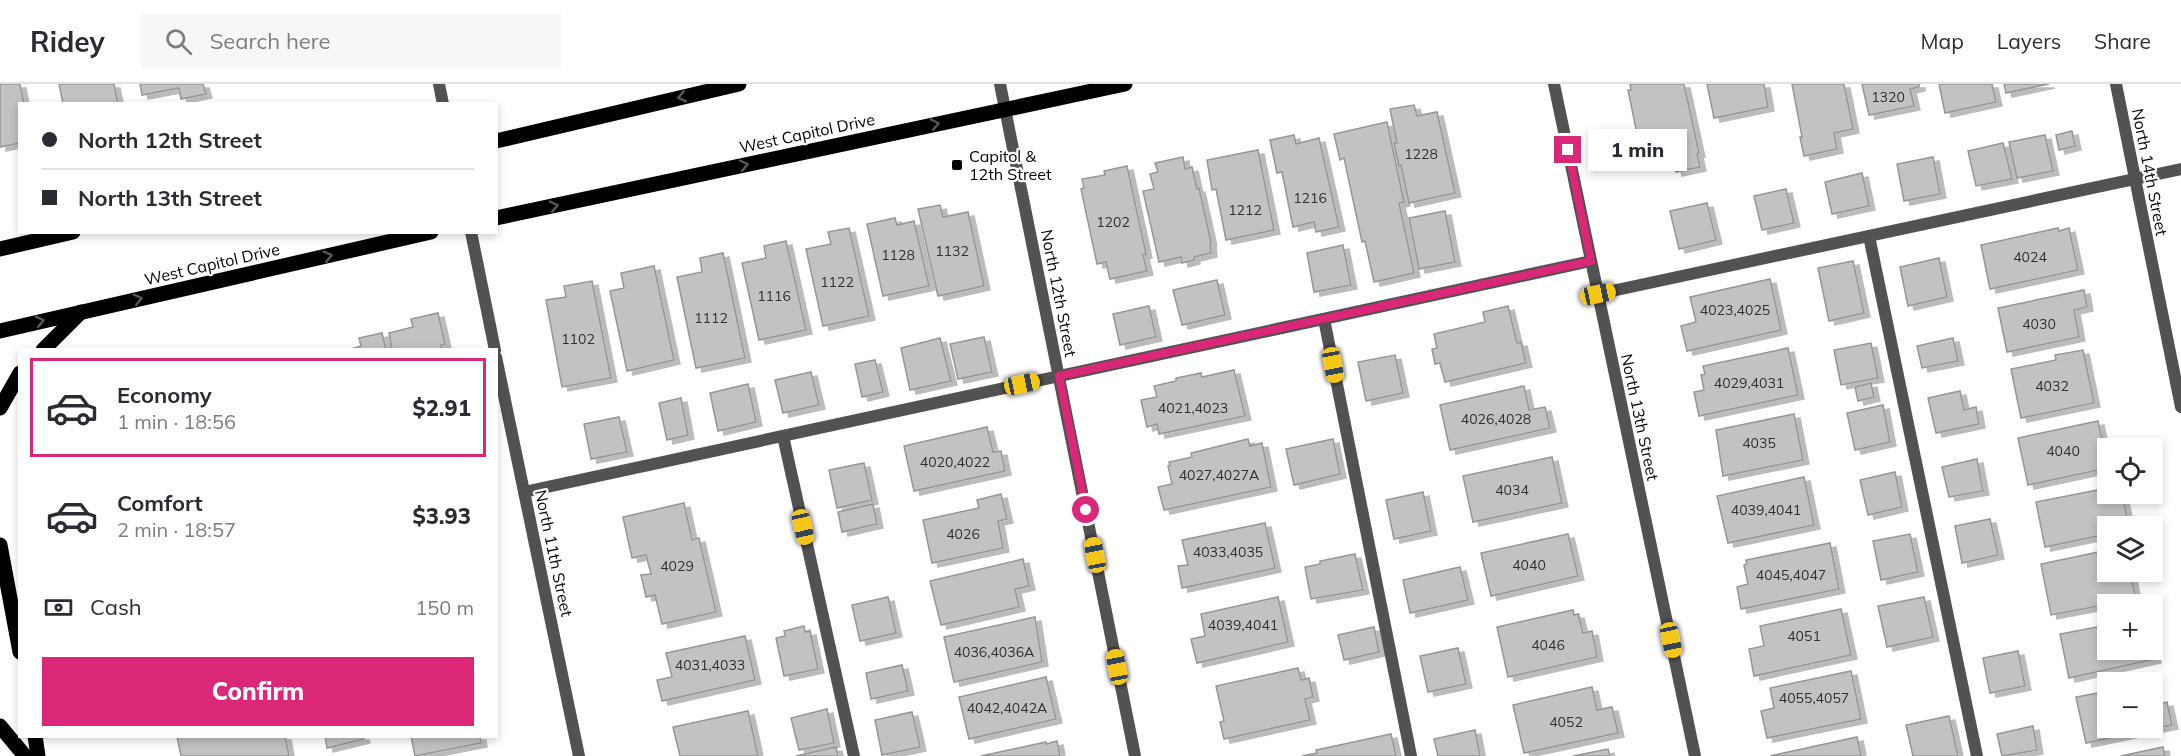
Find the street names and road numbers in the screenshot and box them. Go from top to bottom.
street label: North 14th Street [2128,107,2172,238]
street label: West Capitol Drive [737,109,877,157]
street label: North 12th Street [1037,228,1081,359]
street label: West Capitol Drive [142,239,282,289]
street label: North 13th Street [1617,352,1663,483]
street label: North 11th Street [531,488,577,619]

